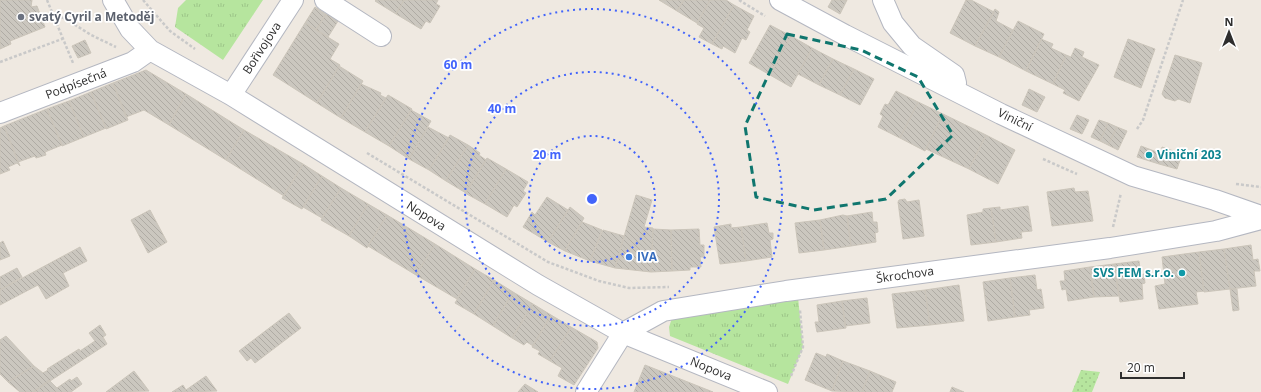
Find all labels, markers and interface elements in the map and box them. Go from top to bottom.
place label: svatý Cyril a Metoděj [29,8,154,25]
marker: svatý Cyril a Metoděj [16,12,26,22]
north arrow [1209,12,1249,52]
text: N [1225,14,1233,29]
street label: Bořivojova [238,18,285,77]
text: 60 m [444,56,472,73]
street label: Podpísečná [43,64,109,103]
text: 40 m [488,100,516,117]
street label: Viniční [995,104,1036,136]
text: 20 m [533,146,561,163]
place label: Viniční 203 [1157,146,1222,163]
marker: Viniční 203 [1144,150,1154,160]
centre of rings [585,192,599,206]
street label: Nopova [403,197,449,234]
place label: IVA [637,248,658,265]
marker: IVA [624,252,634,262]
street label: Škrochova [875,262,935,287]
place label: SVS FEM s.r.o. [1093,264,1174,281]
marker: SVS FEM s.r.o. [1177,268,1187,278]
street label: Nopova [688,353,735,385]
scale bar [1121,354,1184,380]
text: 20 m [1127,359,1155,376]

